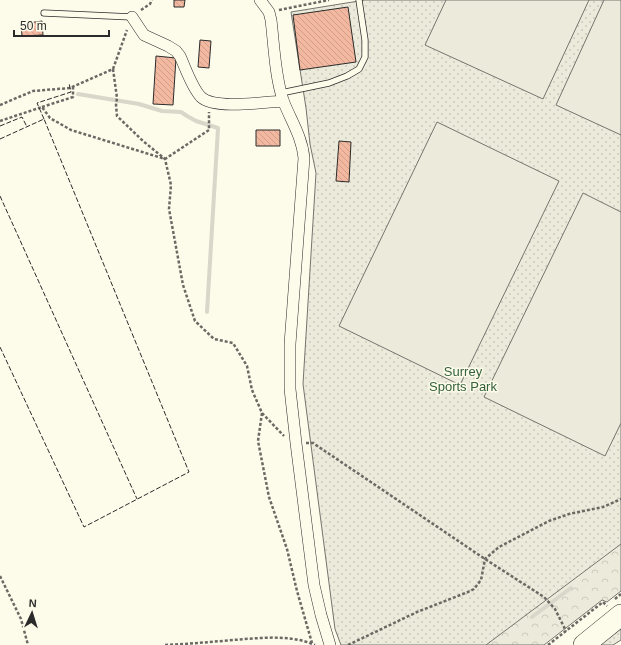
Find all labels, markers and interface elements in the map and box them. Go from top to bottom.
scale bar [14,12,109,38]
text: 50 m [20,19,47,33]
park label: Surrey Sports Park [429,364,497,394]
north arrow [12,593,52,633]
text: N [28,597,37,609]

